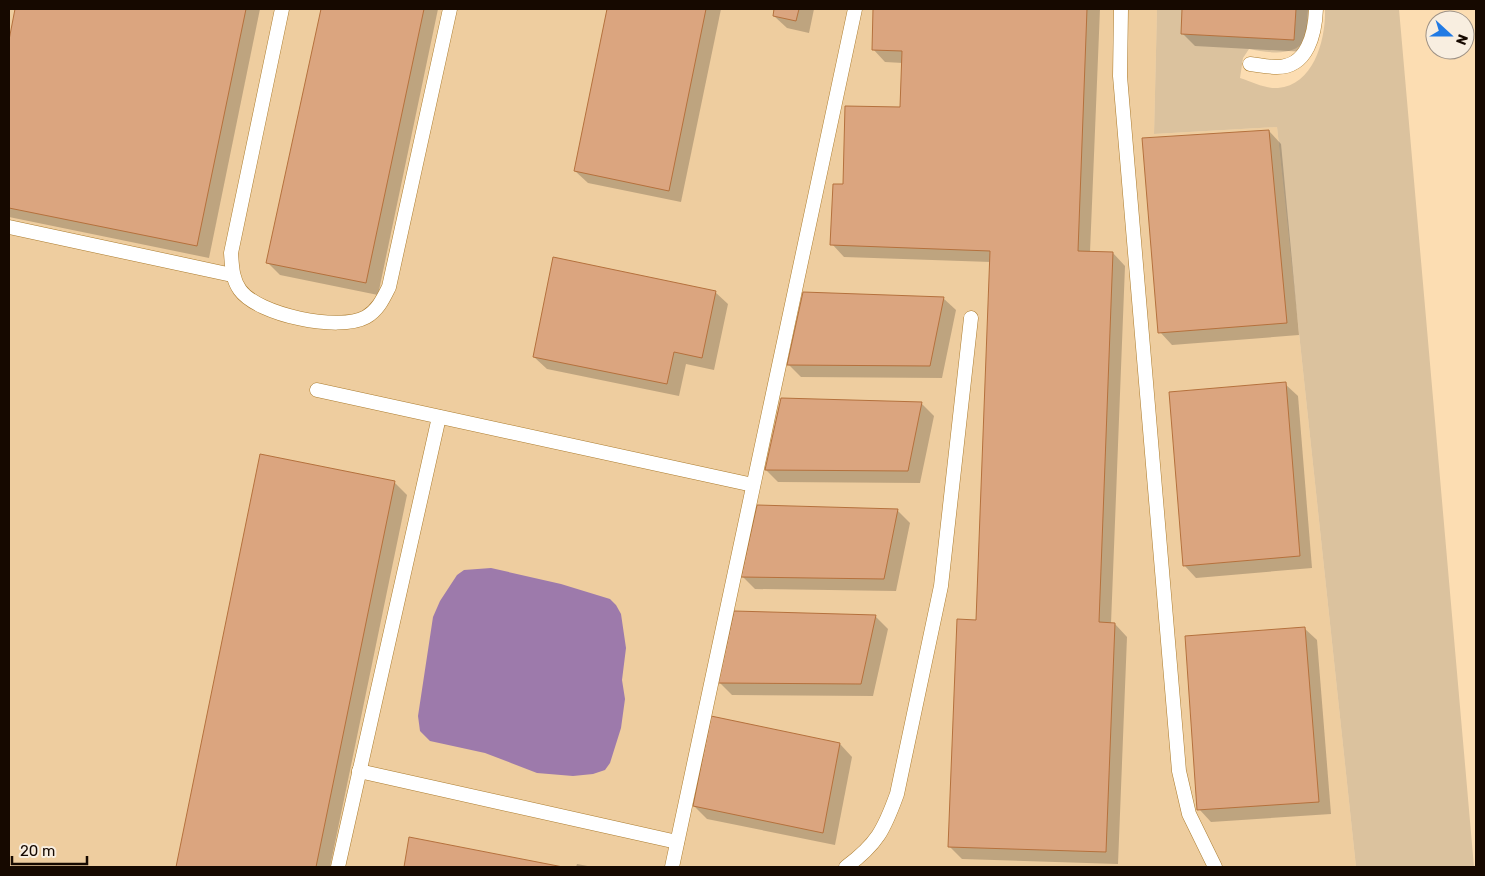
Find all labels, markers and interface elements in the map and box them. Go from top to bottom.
north arrow [1425,10,1475,60]
text: N [1452,32,1471,47]
scale bar [12,834,88,866]
text: 20 m [20,842,55,860]

